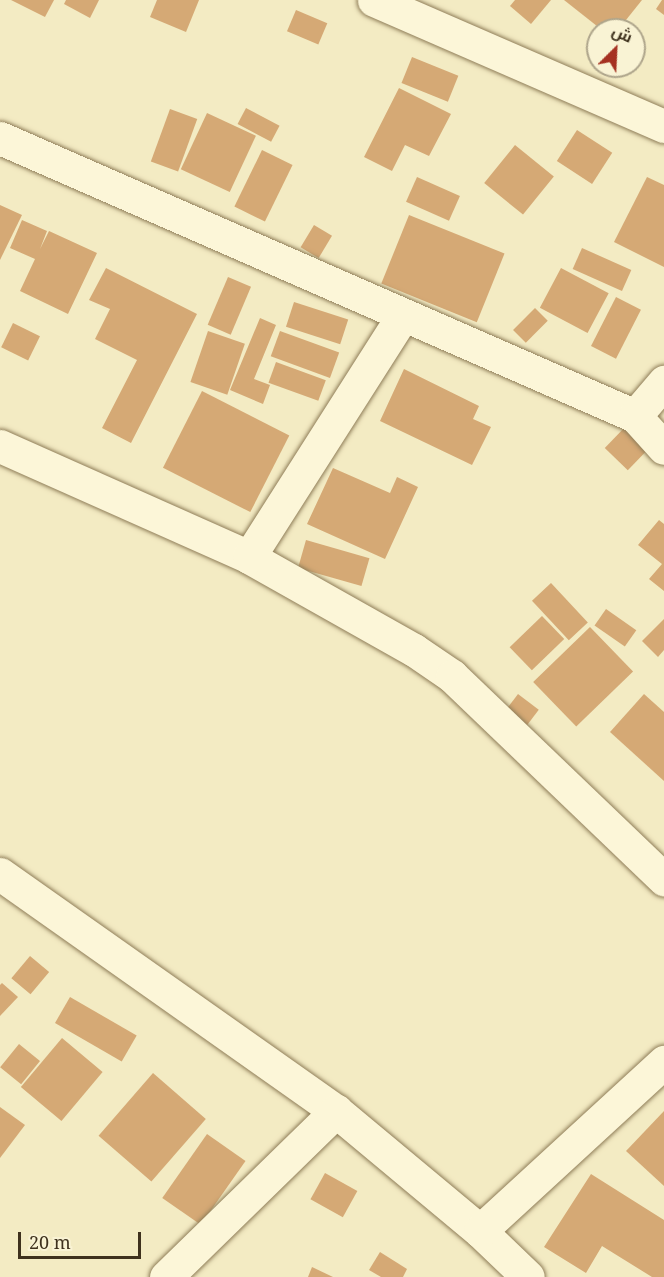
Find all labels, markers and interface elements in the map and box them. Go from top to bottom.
north arrow [586,18,646,78]
text: ش [609,19,636,48]
scale bar [21,1220,144,1258]
text: 20 m [29,1230,71,1254]

